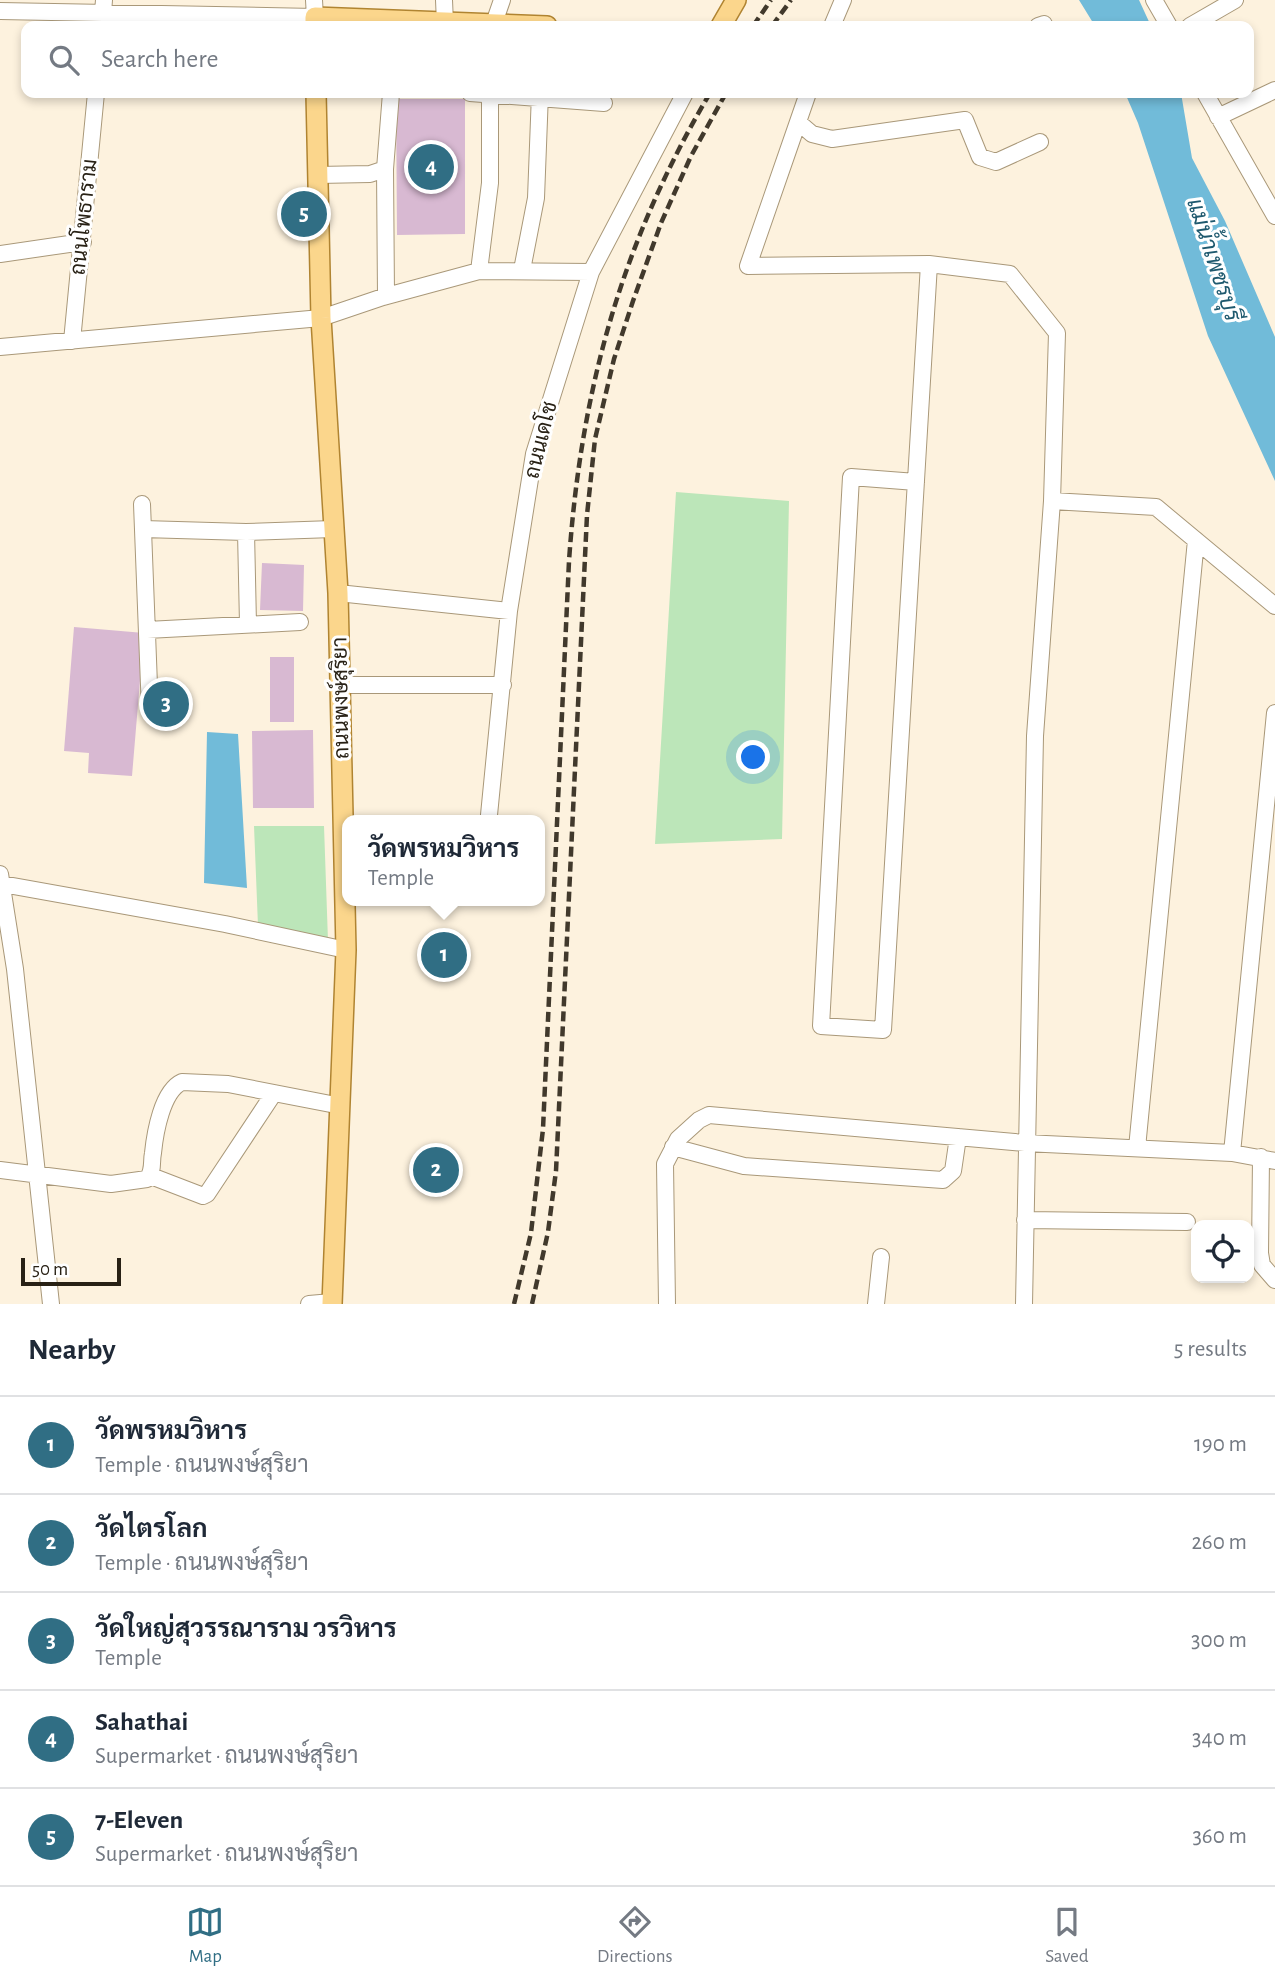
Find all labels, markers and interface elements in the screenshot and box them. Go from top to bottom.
search box [21,21,1254,98]
icon: search [45,41,83,79]
text: Search here [101,46,219,72]
pin: 4 [408,141,454,193]
street label: ถนนโพธาราม [64,157,101,276]
pin: 5 [281,188,327,240]
water label: แม่น้ำเพชรบุรี [1179,192,1254,327]
street label: ถนนเดโช [518,399,561,481]
street label: ถนนพงษ์สุริยา [325,637,356,759]
pin: 3 [143,678,189,730]
your location [736,740,770,774]
popup [342,815,545,906]
text: วัดพรหมวิหาร [367,836,520,862]
text: Temple [367,867,434,890]
pin: 1 [421,929,467,981]
pin: 2 [413,1144,459,1196]
map controls [1191,1220,1254,1283]
button: locate [1191,1220,1254,1283]
scale bar [21,1255,121,1287]
text: 50 m [32,1260,68,1279]
text: Nearby [28,1335,116,1365]
text: 5 results [1174,1338,1247,1361]
text: วัดพรหมวิหาร [95,1418,247,1444]
text: 1 [47,1433,55,1456]
text: 190 m [1194,1433,1247,1456]
text: Temple · ถนนพงษ์สุริยา [95,1454,309,1477]
text: วัดไตรโลก [95,1516,208,1542]
text: 2 [46,1531,56,1554]
text: 260 m [1191,1531,1247,1554]
text: Temple · ถนนพงษ์สุริยา [95,1552,309,1575]
text: วัดใหญ่สุวรรณาราม วรวิหาร [95,1616,397,1642]
text: 3 [46,1629,56,1652]
text: 300 m [1191,1629,1247,1652]
text: Temple [95,1647,162,1670]
text: Sahathai [95,1709,188,1735]
text: 4 [45,1727,57,1750]
text: 340 m [1192,1727,1247,1750]
text: Supermarket · ถนนพงษ์สุริยา [95,1745,359,1768]
text: 7-Eleven [95,1807,183,1833]
text: 5 [46,1825,56,1848]
text: 360 m [1192,1825,1247,1848]
text: Supermarket · ถนนพงษ์สุริยา [95,1843,359,1866]
tab: Map [186,1903,224,1968]
tab: Directions [597,1903,673,1968]
tab: Saved [1045,1903,1089,1968]

